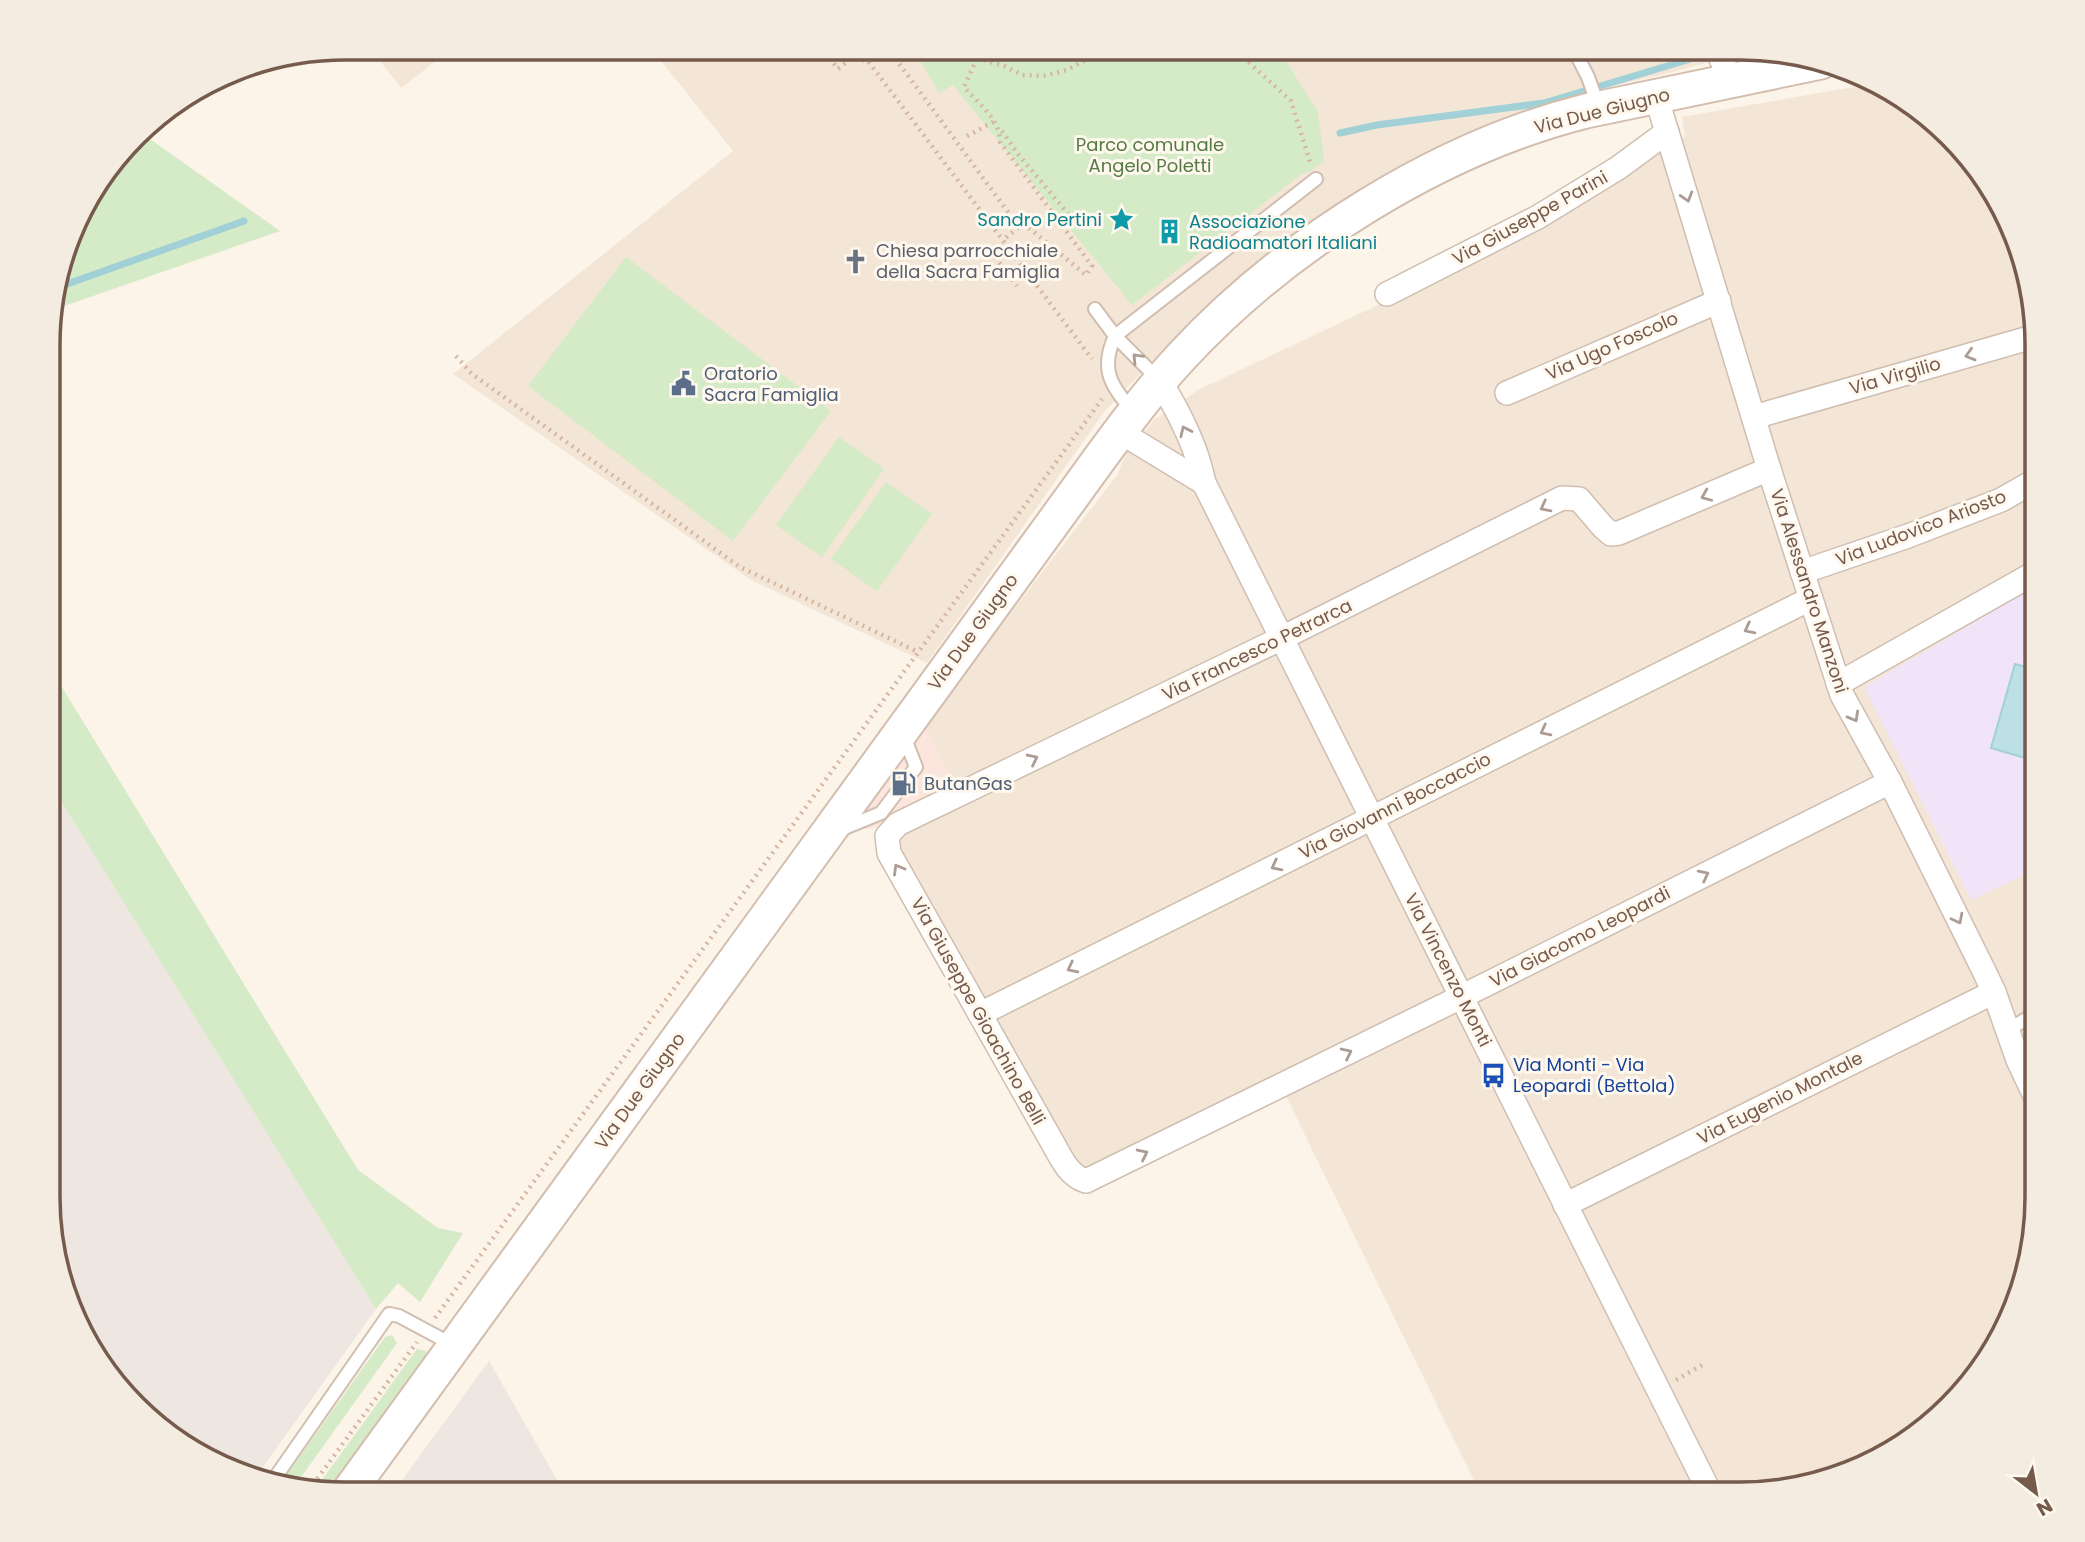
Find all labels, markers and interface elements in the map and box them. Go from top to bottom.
street label: Via Due Giugno [1531,82,1672,139]
park label: Parco comunale Angelo Poletti [1076,132,1224,178]
street label: Via Giuseppe Parini [1448,164,1612,271]
one-way arrow [1679,191,1693,203]
place icon: Sandro Pertini [1108,206,1136,234]
place label: Sandro Pertini [977,207,1102,232]
place label: Associazione Radioamatori Italiani [1189,209,1377,255]
building icon: Associazione Radioamatori Italiani [1155,218,1183,246]
place label: Chiesa parrocchiale della Sacra Famiglia [876,238,1060,284]
church icon: Chiesa parrocchiale della Sacra Famiglia [842,247,870,275]
street label: Via Ugo Foscolo [1542,305,1682,386]
one-way arrow [1965,346,1977,361]
street label: Via Virgilio [1846,351,1943,400]
one-way arrow [1133,354,1146,367]
place label: Oratorio Sacra Famiglia [704,361,839,407]
public building icon: Oratorio Sacra Famiglia [670,370,698,398]
one-way arrow [1180,426,1194,438]
street label: Via Ludovico Ariosto [1832,484,2010,572]
street label: Via Alessandro Manzoni [1765,485,1854,696]
one-way arrow [1701,488,1714,502]
one-way arrow [1540,498,1552,512]
street label: Via Due Giugno [922,568,1024,695]
street label: Via Francesco Petrarca [1158,593,1356,707]
one-way arrow [1743,621,1756,635]
one-way arrow [1846,709,1859,722]
one-way arrow [1540,723,1552,737]
street label: Via Giovanni Boccaccio [1294,746,1495,865]
one-way arrow [1026,753,1038,767]
fuel station icon: ButanGas [890,770,918,798]
place label: ButanGas [924,771,1012,796]
one-way arrow [1271,858,1283,872]
one-way arrow [893,864,906,877]
one-way arrow [1697,870,1709,884]
street label: Via Giacomo Leopardi [1485,880,1674,993]
street label: Via Vincenzo Monti [1399,889,1498,1051]
street label: Via Giuseppe Gioachino Belli [905,892,1052,1129]
one-way arrow [1950,912,1964,924]
one-way arrow [1067,959,1079,973]
street label: Via Due Giugno [589,1027,691,1154]
street label: Via Eugenio Montale [1693,1045,1867,1150]
one-way arrow [1340,1047,1352,1061]
place label: Via Monti - Via Leopardi (Bettola) [1513,1052,1676,1098]
bus stop icon: Via Monti - Via Leopardi (Bettola) [1479,1061,1507,1089]
one-way arrow [1136,1148,1148,1162]
north arrow [2001,1458,2071,1528]
text: N [2031,1492,2058,1522]

